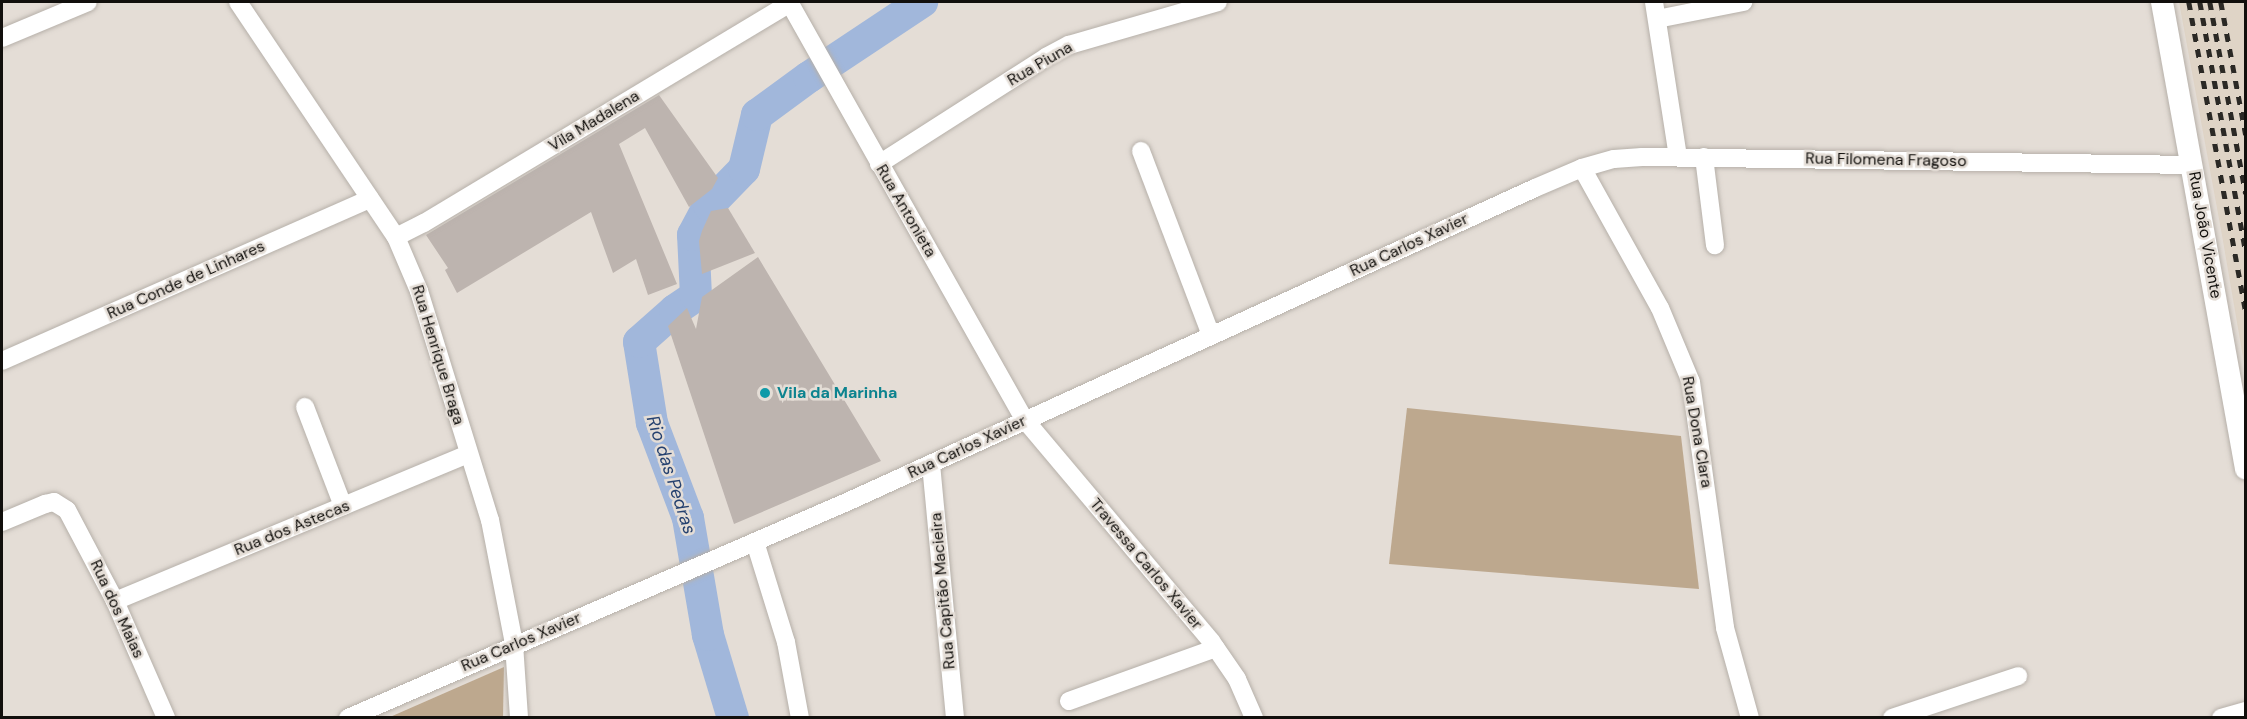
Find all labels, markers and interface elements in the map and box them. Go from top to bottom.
street label: Rua Piuna [1004,38,1076,90]
street label: Vila Madalena [545,86,643,156]
street label: Rua Filomena Fragoso [1805,149,1967,171]
street label: Rua Antonieta [872,161,940,261]
street label: Rua João Vicente [2184,170,2226,300]
street label: Rua Carlos Xavier [1347,209,1471,281]
street label: Rua Conde de Linhares [104,237,268,323]
street label: Rua Henrique Braga [408,283,468,427]
street label: Rua Dona Clara [1678,375,1716,489]
place label: Vila da Marinha [777,383,897,403]
marker: Vila da Marinha [758,386,772,400]
street label: Rua Carlos Xavier [905,411,1029,483]
water label: Rio das Pedras [642,413,700,537]
street label: Travessa Carlos Xavier [1086,495,1206,633]
street label: Rua dos Astecas [231,496,353,560]
street label: Rua Capitão Macieira [927,512,959,670]
street label: Rua dos Maias [86,557,148,661]
street label: Rua Carlos Xavier [458,608,584,676]

